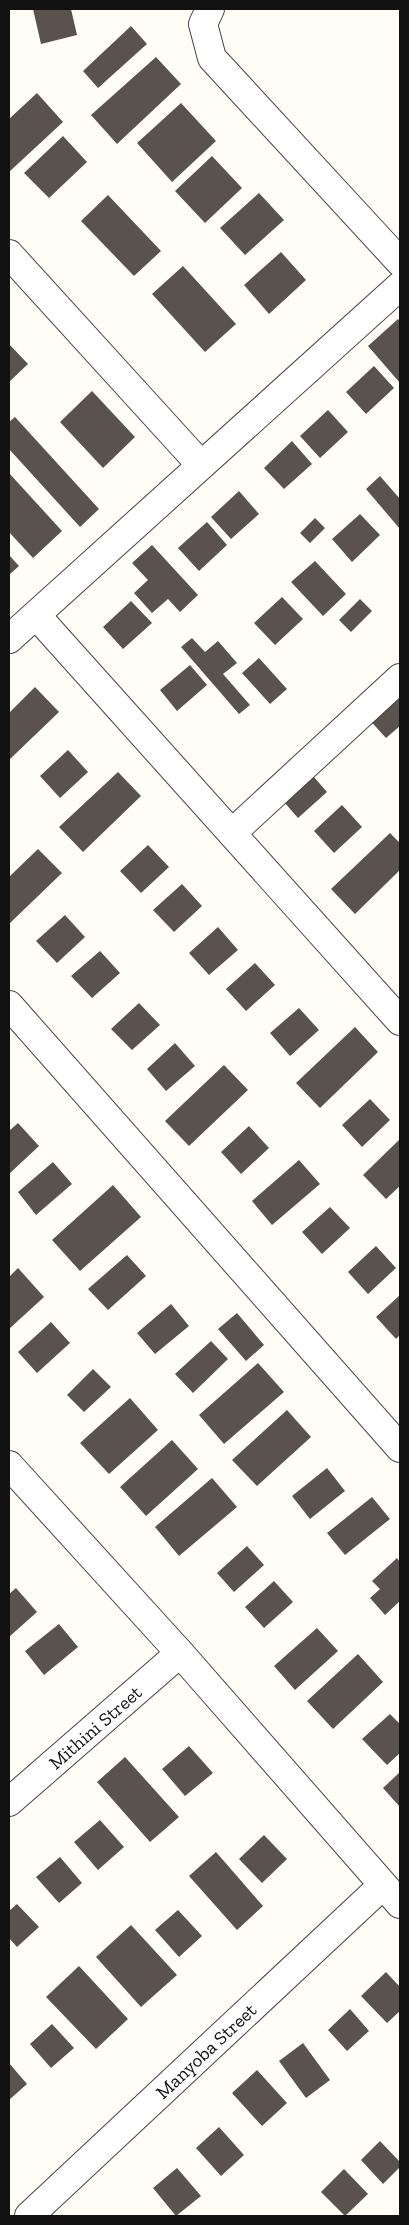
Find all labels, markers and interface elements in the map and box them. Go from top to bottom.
street label: Mithini Street [44,1681,146,1774]
street label: Manyoba Street [151,1999,261,2104]

